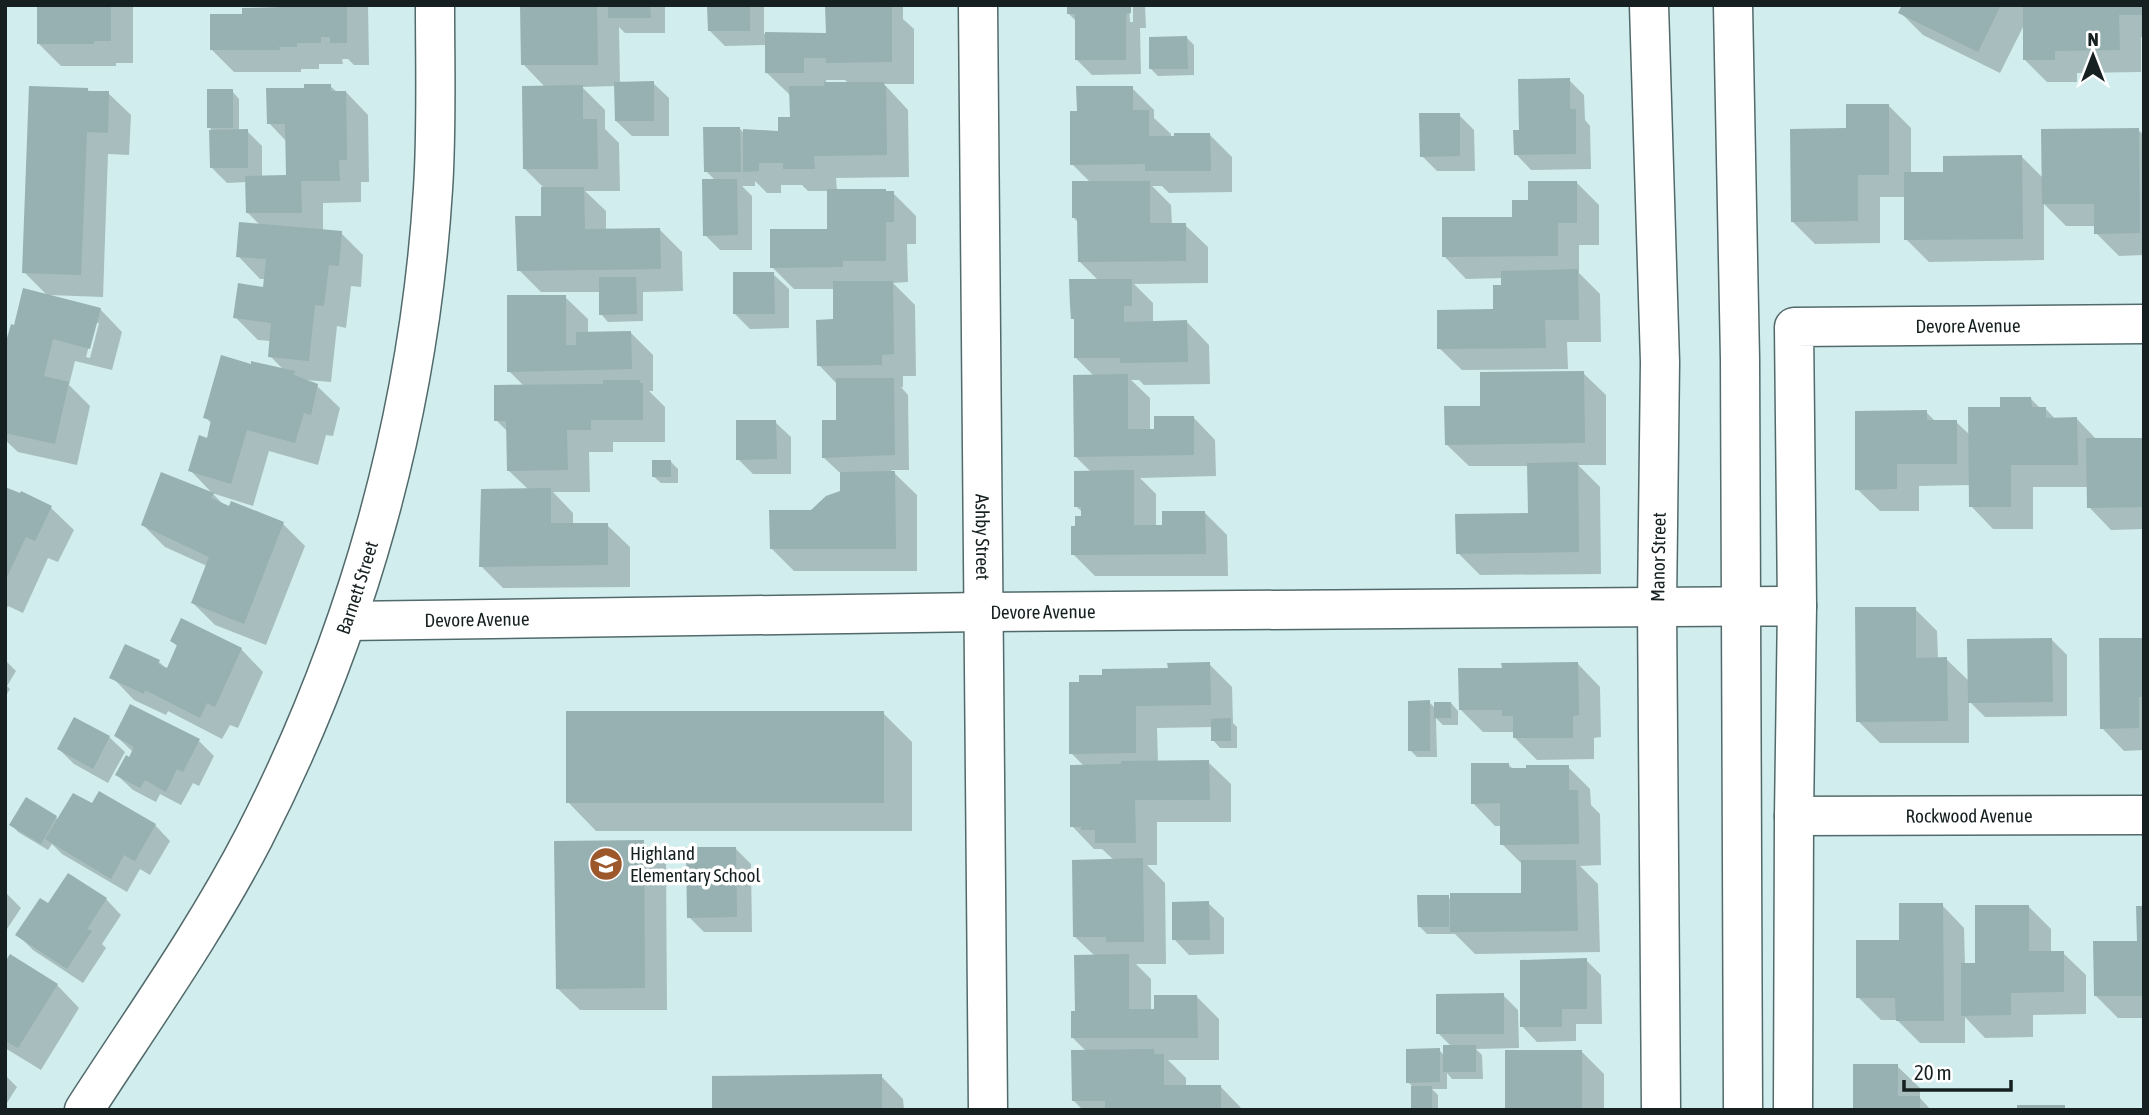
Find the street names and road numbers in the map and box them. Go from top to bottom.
street label: Devore Avenue [1915,314,2021,337]
street label: Ashby Street [971,494,994,580]
street label: Manor Street [1646,512,1670,602]
street label: Barnett Street [332,538,382,637]
street label: Devore Avenue [990,600,1096,623]
street label: Devore Avenue [424,607,530,631]
street label: Rockwood Avenue [1905,804,2033,827]

